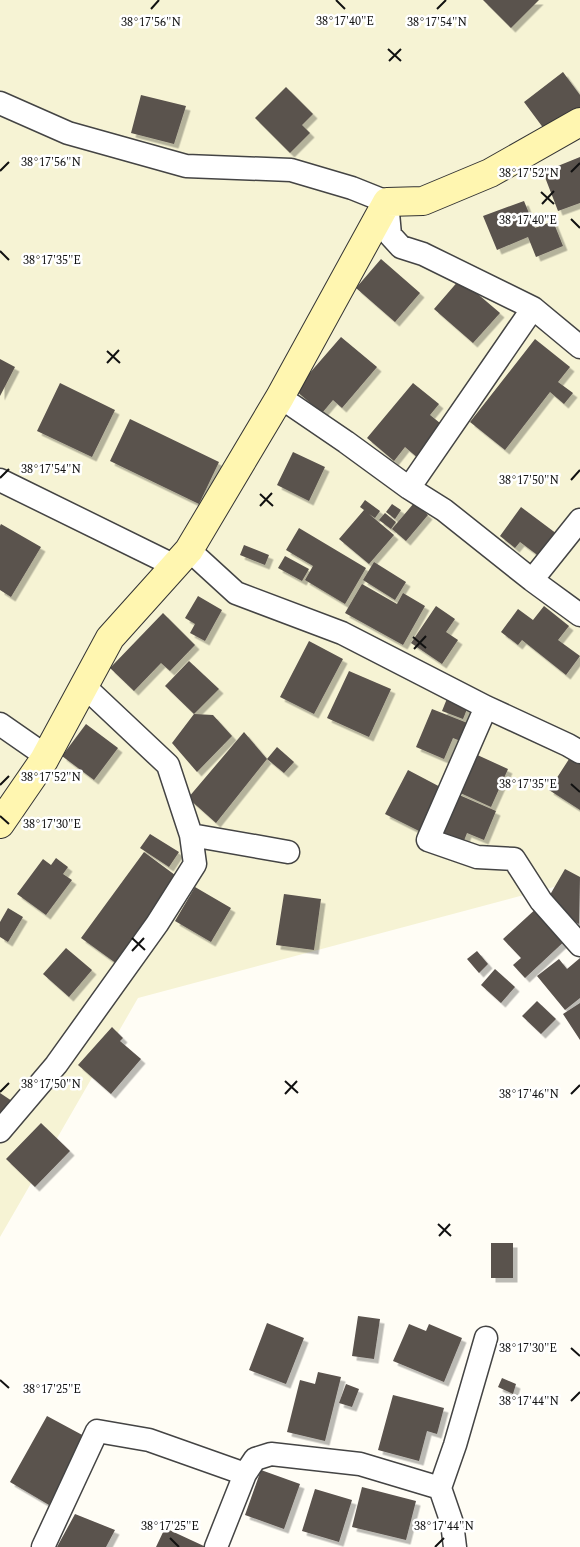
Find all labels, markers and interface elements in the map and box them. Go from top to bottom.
text: 38°17'40"E [316,12,374,31]
text: 38°17'56"N [121,13,181,32]
text: 38°17'54"N [407,13,467,32]
text: 38°17'56"N [21,153,81,172]
text: 38°17'52"N [499,164,559,183]
text: 38°17'40"E [499,211,557,230]
text: 38°17'35"E [23,251,81,270]
text: 38°17'54"N [21,460,81,479]
text: 38°17'50"N [499,471,559,490]
text: 38°17'52"N [21,768,81,787]
text: 38°17'35"E [499,775,557,794]
text: 38°17'30"E [23,815,81,834]
text: 38°17'50"N [21,1075,81,1094]
text: 38°17'46"N [499,1085,559,1104]
text: 38°17'30"E [499,1339,557,1358]
text: 38°17'25"E [23,1380,81,1399]
text: 38°17'44"N [499,1392,559,1411]
text: 38°17'25"E [141,1517,199,1536]
text: 38°17'44"N [414,1517,474,1536]

